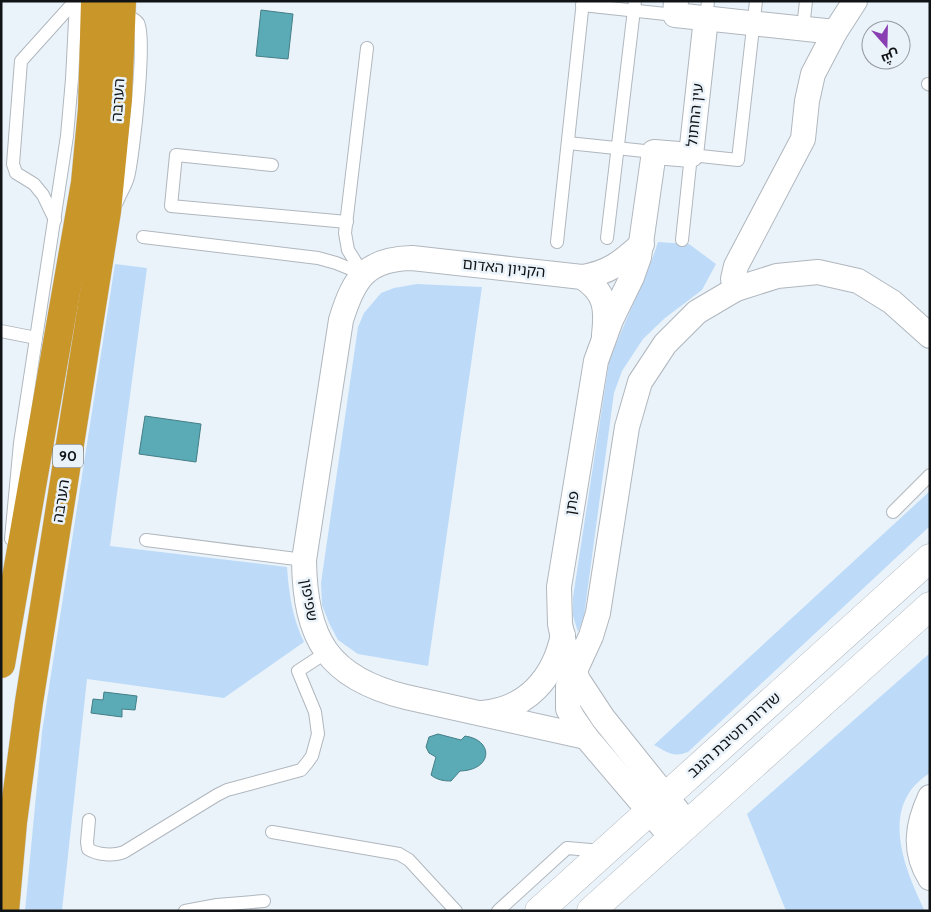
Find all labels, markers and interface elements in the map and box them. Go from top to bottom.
north arrow [861,20,911,70]
text: ش [879,46,902,69]
street label: הערבה [108,78,128,122]
street label: עין החתול [683,82,707,148]
street label: הקניון האדום [462,255,546,281]
road number: 90 [53,444,83,468]
street label: הערבה [49,478,73,524]
street label: פתן [561,490,583,516]
street label: שפיפון [296,578,322,622]
street label: שדרות חטיבת הנגב [684,688,784,782]

